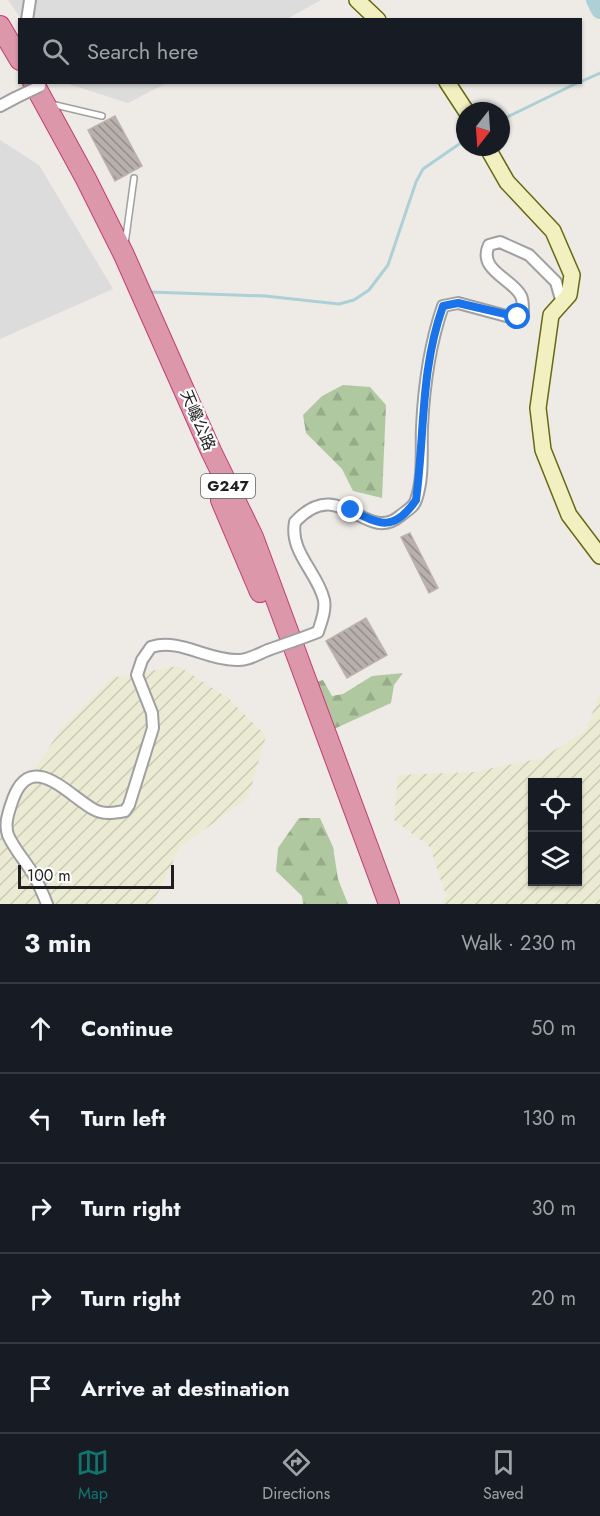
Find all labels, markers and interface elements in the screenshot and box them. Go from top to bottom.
search box [18,18,582,84]
icon: search [39,35,72,68]
text: Search here [87,35,198,67]
north arrow [456,102,510,156]
route start [504,303,530,329]
street label: 天巉公路 [175,386,221,454]
road number: G247 [201,474,255,498]
route end [337,496,363,522]
map controls [528,778,582,886]
button: locate [528,778,582,832]
button: layers [528,832,582,886]
scale bar [18,862,174,890]
text: 100 m [27,864,71,887]
text: 3 min [24,924,91,962]
text: Walk · 230 m [461,929,576,958]
icon: ahead [24,1012,57,1045]
text: Continue [81,1012,173,1044]
text: 50 m [531,1014,576,1043]
icon: left [24,1102,57,1135]
text: Turn left [81,1102,166,1134]
text: 130 m [522,1104,576,1133]
icon: right [24,1192,57,1225]
text: Turn right [81,1192,181,1224]
text: 30 m [531,1194,576,1223]
icon: right [24,1282,57,1315]
text: Turn right [81,1282,181,1314]
text: 20 m [531,1284,576,1313]
icon: arrive [24,1372,57,1405]
text: Arrive at destination [81,1372,290,1404]
tab: Map [76,1446,109,1505]
tab: Directions [262,1446,330,1505]
tab: Saved [483,1446,524,1505]

